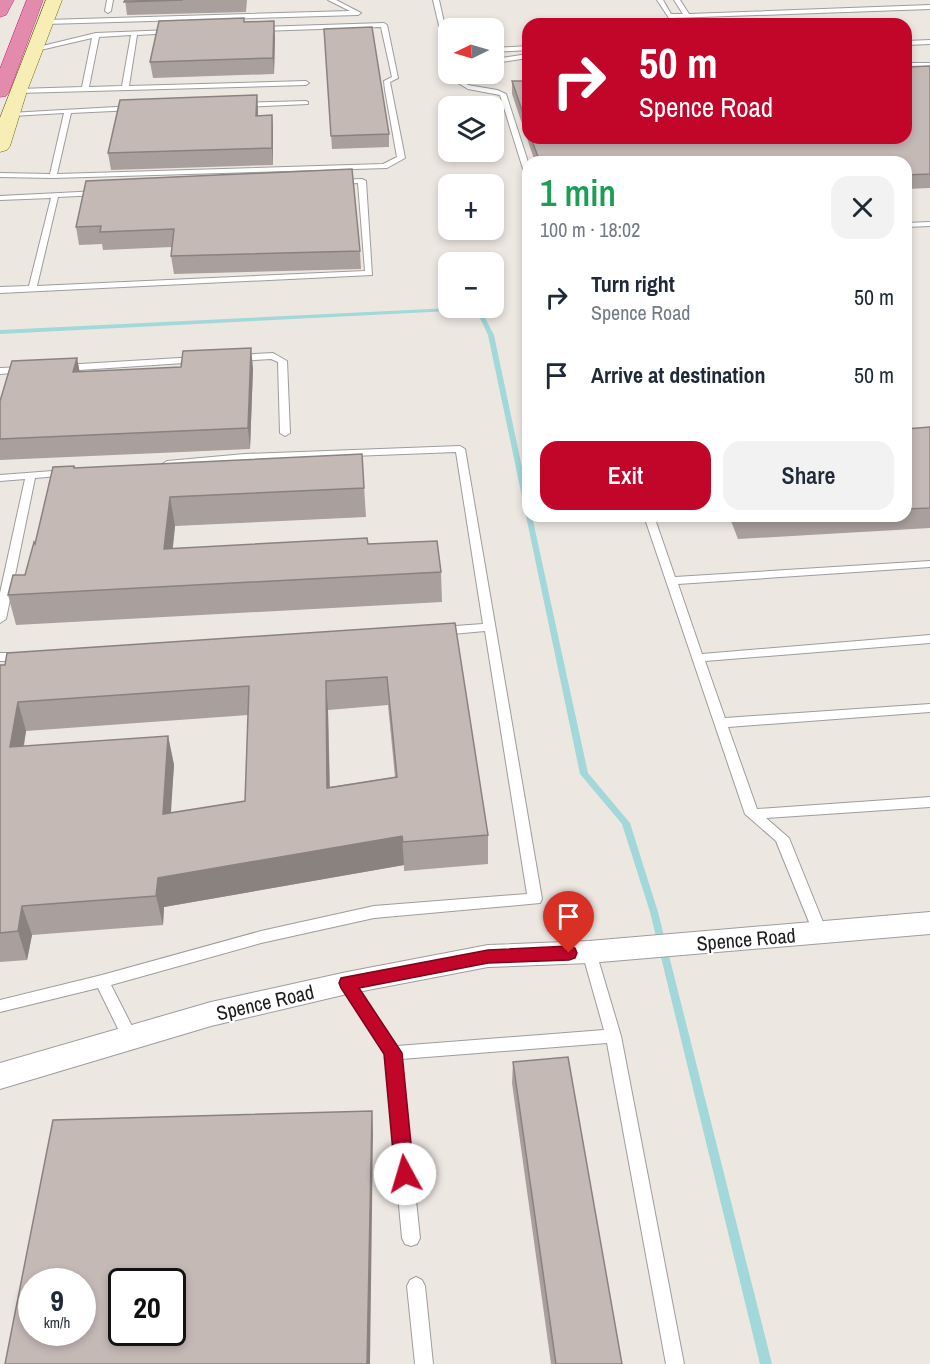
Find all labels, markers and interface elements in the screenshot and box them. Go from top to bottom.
north arrow [438,18,504,84]
map controls [438,18,504,318]
text: 50 m [639,35,718,91]
icon: right [540,42,618,120]
text: Spence Road [639,89,773,125]
button: layers [438,96,504,162]
text: 1 min [540,169,616,217]
button: + [438,174,504,240]
button: close [831,176,894,239]
text: 100 m · 18:02 [540,216,640,243]
button: − [438,252,504,318]
text: Turn right [591,269,675,299]
icon: right [540,281,573,314]
text: 50 m [854,282,894,312]
text: Spence Road [591,299,690,326]
icon: arrive [540,359,573,392]
text: Arrive at destination [591,360,765,390]
text: 50 m [854,360,894,390]
button: Exit [540,441,711,510]
button: Share [723,441,894,510]
pin [543,891,594,953]
icon: arrive [552,900,585,933]
street label: Spence Road [695,921,797,957]
street label: Spence Road [214,978,316,1026]
position arrow [373,1142,437,1206]
speed limit sign: 20 [108,1268,186,1346]
text: 9 [50,1280,64,1320]
text: km/h [44,1312,70,1333]

